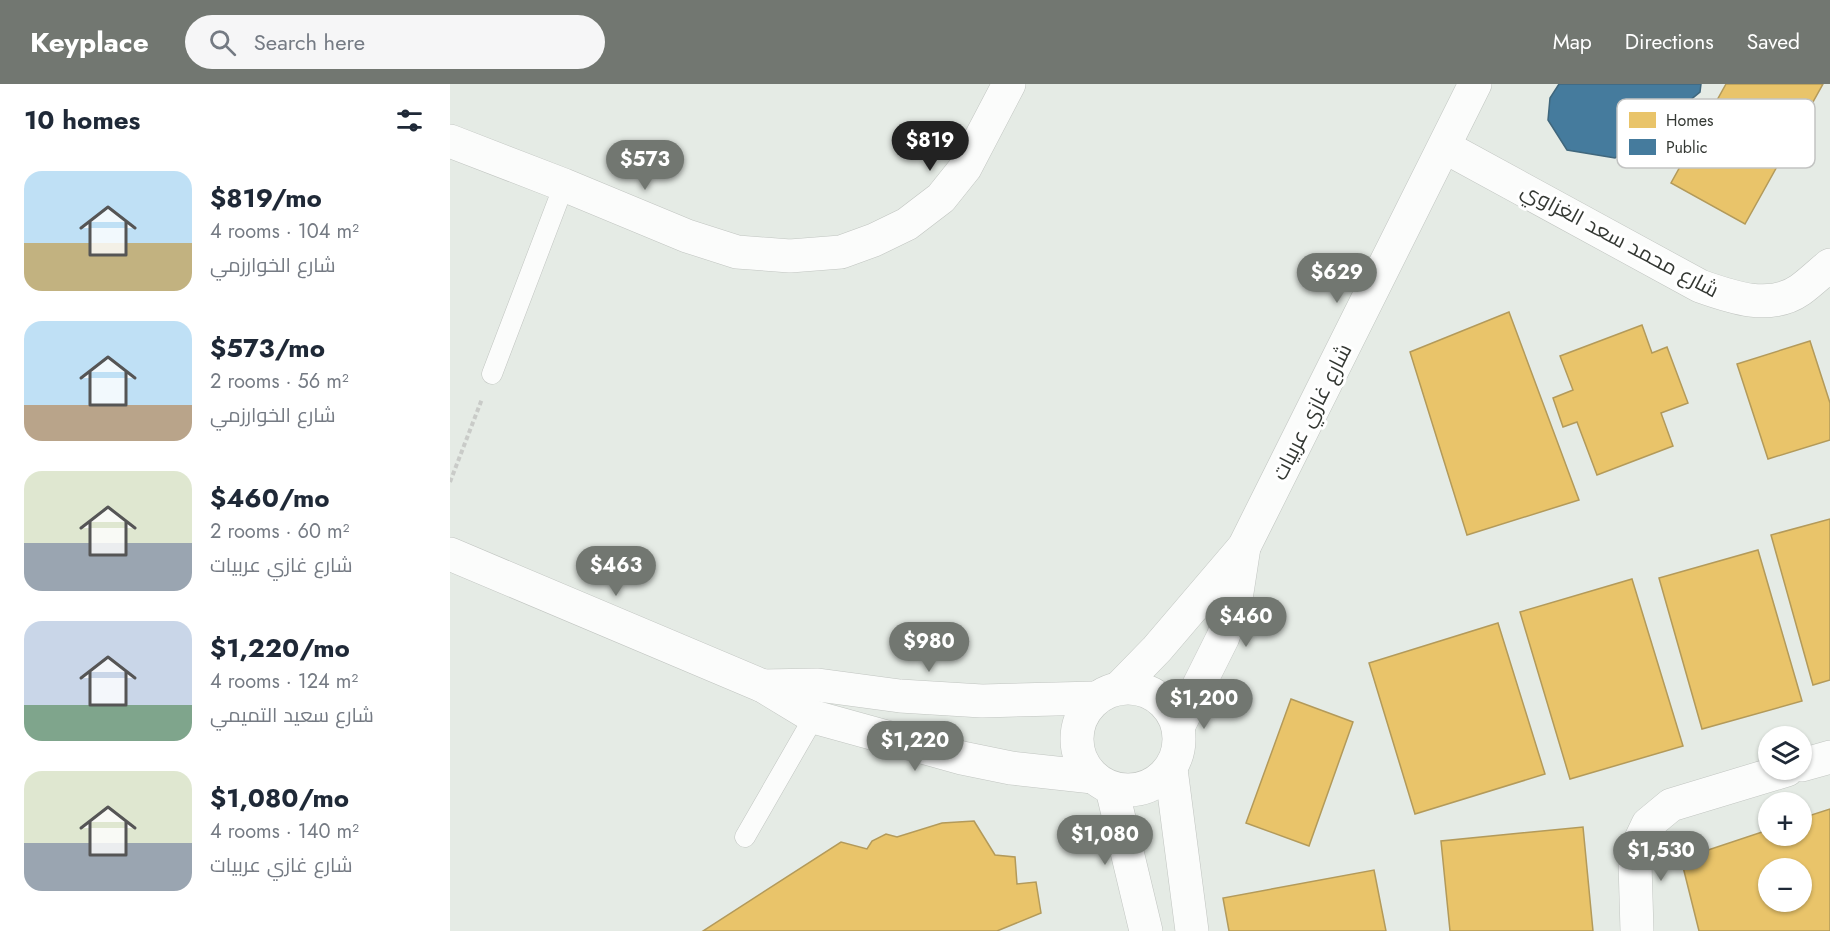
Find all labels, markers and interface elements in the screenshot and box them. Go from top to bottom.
search box [185,15,605,69]
text: Keyplace [30,22,149,63]
icon: search [206,26,239,59]
text: Search here [254,26,365,58]
text: Map [1553,27,1592,57]
text: Directions [1625,27,1714,57]
text: Saved [1747,27,1800,57]
legend [1617,99,1815,168]
text: 10 homes [24,101,140,139]
icon: filters [393,104,426,137]
text: Homes [1666,109,1713,132]
pin: $819 [894,121,966,172]
text: $819 [906,126,954,155]
text: Public [1666,136,1707,159]
pin: $573 [609,140,681,191]
text: $573 [620,145,670,174]
street label: شارع محمد سعد الغزاوي [1515,175,1724,306]
text: $819/mo [210,179,322,217]
icon: home [72,195,144,267]
text: 4 rooms · 104 m² [210,217,359,246]
text: شارع الخوارزمي [210,251,336,280]
pin: $629 [1301,253,1373,304]
text: $629 [1311,258,1363,287]
text: $573/mo [210,329,325,367]
street label: شارع غازي عربيات [1265,339,1360,486]
icon: home [72,345,144,417]
text: 2 rooms · 56 m² [210,367,349,396]
text: شارع الخوارزمي [210,401,336,430]
text: $460/mo [210,479,330,517]
icon: home [72,495,144,567]
text: 2 rooms · 60 m² [210,517,349,546]
pin: $463 [580,546,652,597]
text: شارع غازي عربيات [210,551,352,580]
text: $463 [590,551,642,580]
pin: $460 [1210,597,1282,648]
text: $460 [1219,602,1273,631]
pin: $980 [893,622,965,673]
text: $980 [903,627,955,656]
text: $1,220/mo [210,629,350,667]
icon: home [72,645,144,717]
text: 4 rooms · 124 m² [210,667,358,696]
pin: $1,200 [1155,679,1253,730]
text: $1,200 [1170,684,1238,713]
text: شارع سعيد التميمي [210,701,374,730]
pin: $1,220 [866,721,964,772]
text: $1,220 [881,726,949,755]
map controls [1758,726,1812,912]
button: layers [1758,726,1812,780]
text: $1,080/mo [210,779,349,817]
button: + [1758,792,1812,846]
icon: home [72,795,144,867]
pin: $1,080 [1056,815,1154,866]
text: 4 rooms · 140 m² [210,817,359,846]
text: $1,080 [1071,820,1139,849]
pin: $1,530 [1612,831,1710,882]
text: $1,530 [1627,836,1695,865]
text: شارع غازي عربيات [210,851,352,880]
button: − [1758,858,1812,912]

